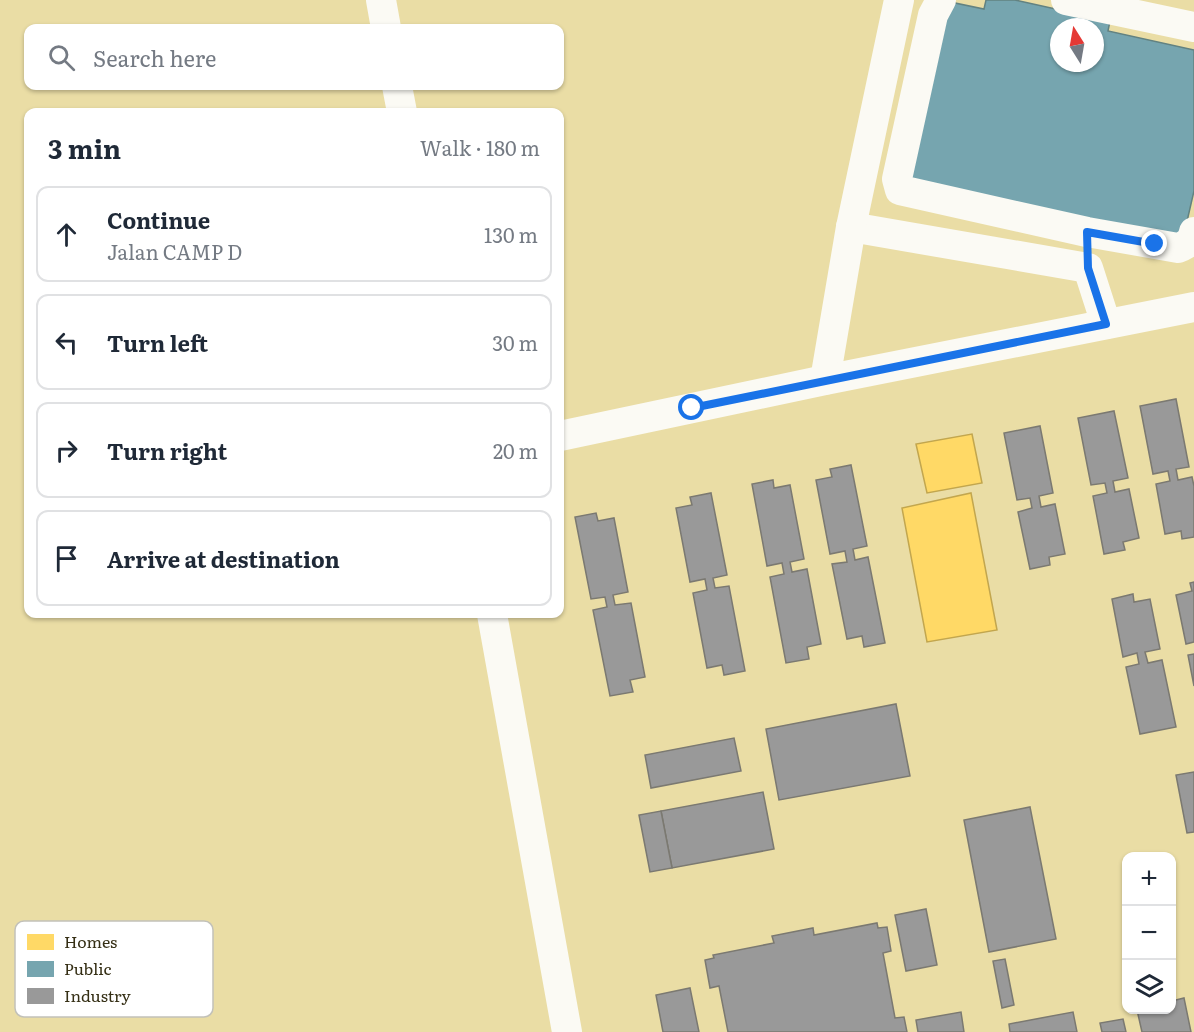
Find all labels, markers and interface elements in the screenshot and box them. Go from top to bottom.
north arrow [1050,18,1104,72]
search box [24,24,564,90]
icon: search [45,41,78,74]
text: Search here [93,41,216,74]
text: 3 min [48,128,121,167]
text: Walk · 180 m [420,132,540,162]
text: Continue [107,203,210,236]
icon: ahead [50,218,83,251]
text: 130 m [484,219,538,249]
route end [1141,230,1167,256]
text: Jalan CAMP D [107,236,242,266]
icon: left [50,326,83,359]
text: Turn left [107,326,208,359]
text: 30 m [492,327,538,357]
route start [678,394,704,420]
icon: right [50,434,83,467]
text: Turn right [107,434,227,467]
text: 20 m [493,435,538,465]
icon: arrive [50,542,83,575]
text: Arrive at destination [107,542,340,575]
map controls [1122,852,1176,1014]
button: + [1122,852,1176,906]
button: − [1122,906,1176,960]
legend [15,921,213,1017]
text: Homes [64,929,117,953]
text: Public [64,956,112,980]
button: layers [1122,960,1176,1014]
text: Industry [64,983,132,1007]

